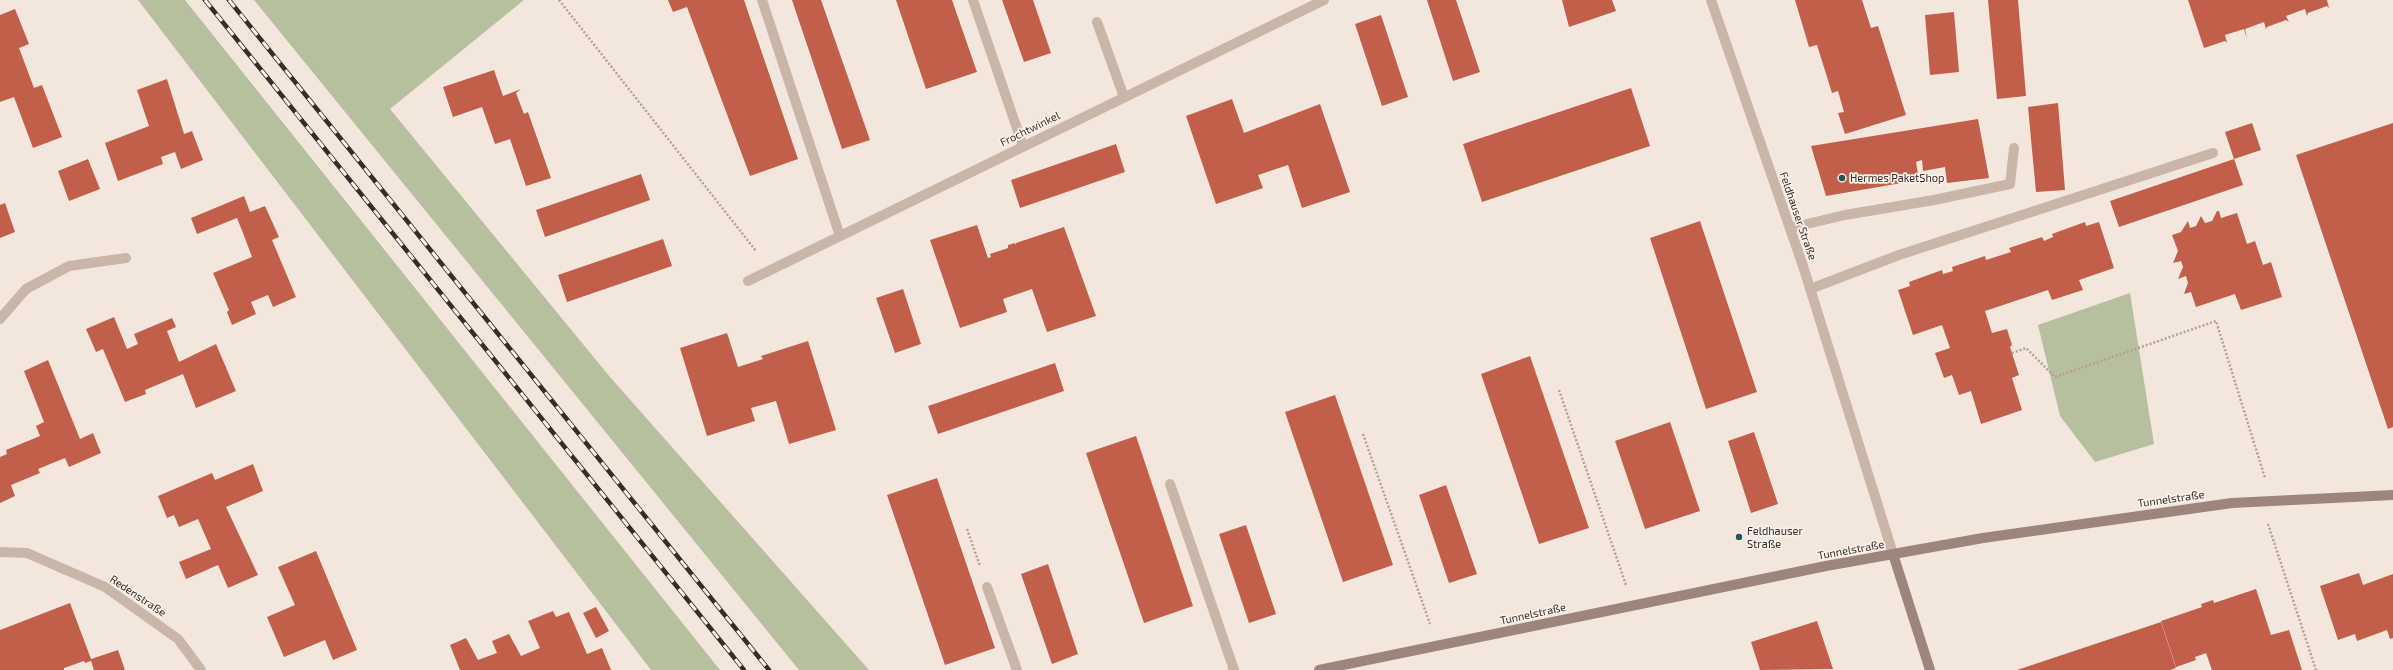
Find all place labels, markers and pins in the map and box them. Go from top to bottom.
place label: Hermes PaketShop [1850,171,1944,185]
marker: Hermes PaketShop [1837,173,1847,183]
place label: Feldhauser Straße [1747,524,1803,550]
marker: Feldhauser Straße [1734,532,1744,542]

